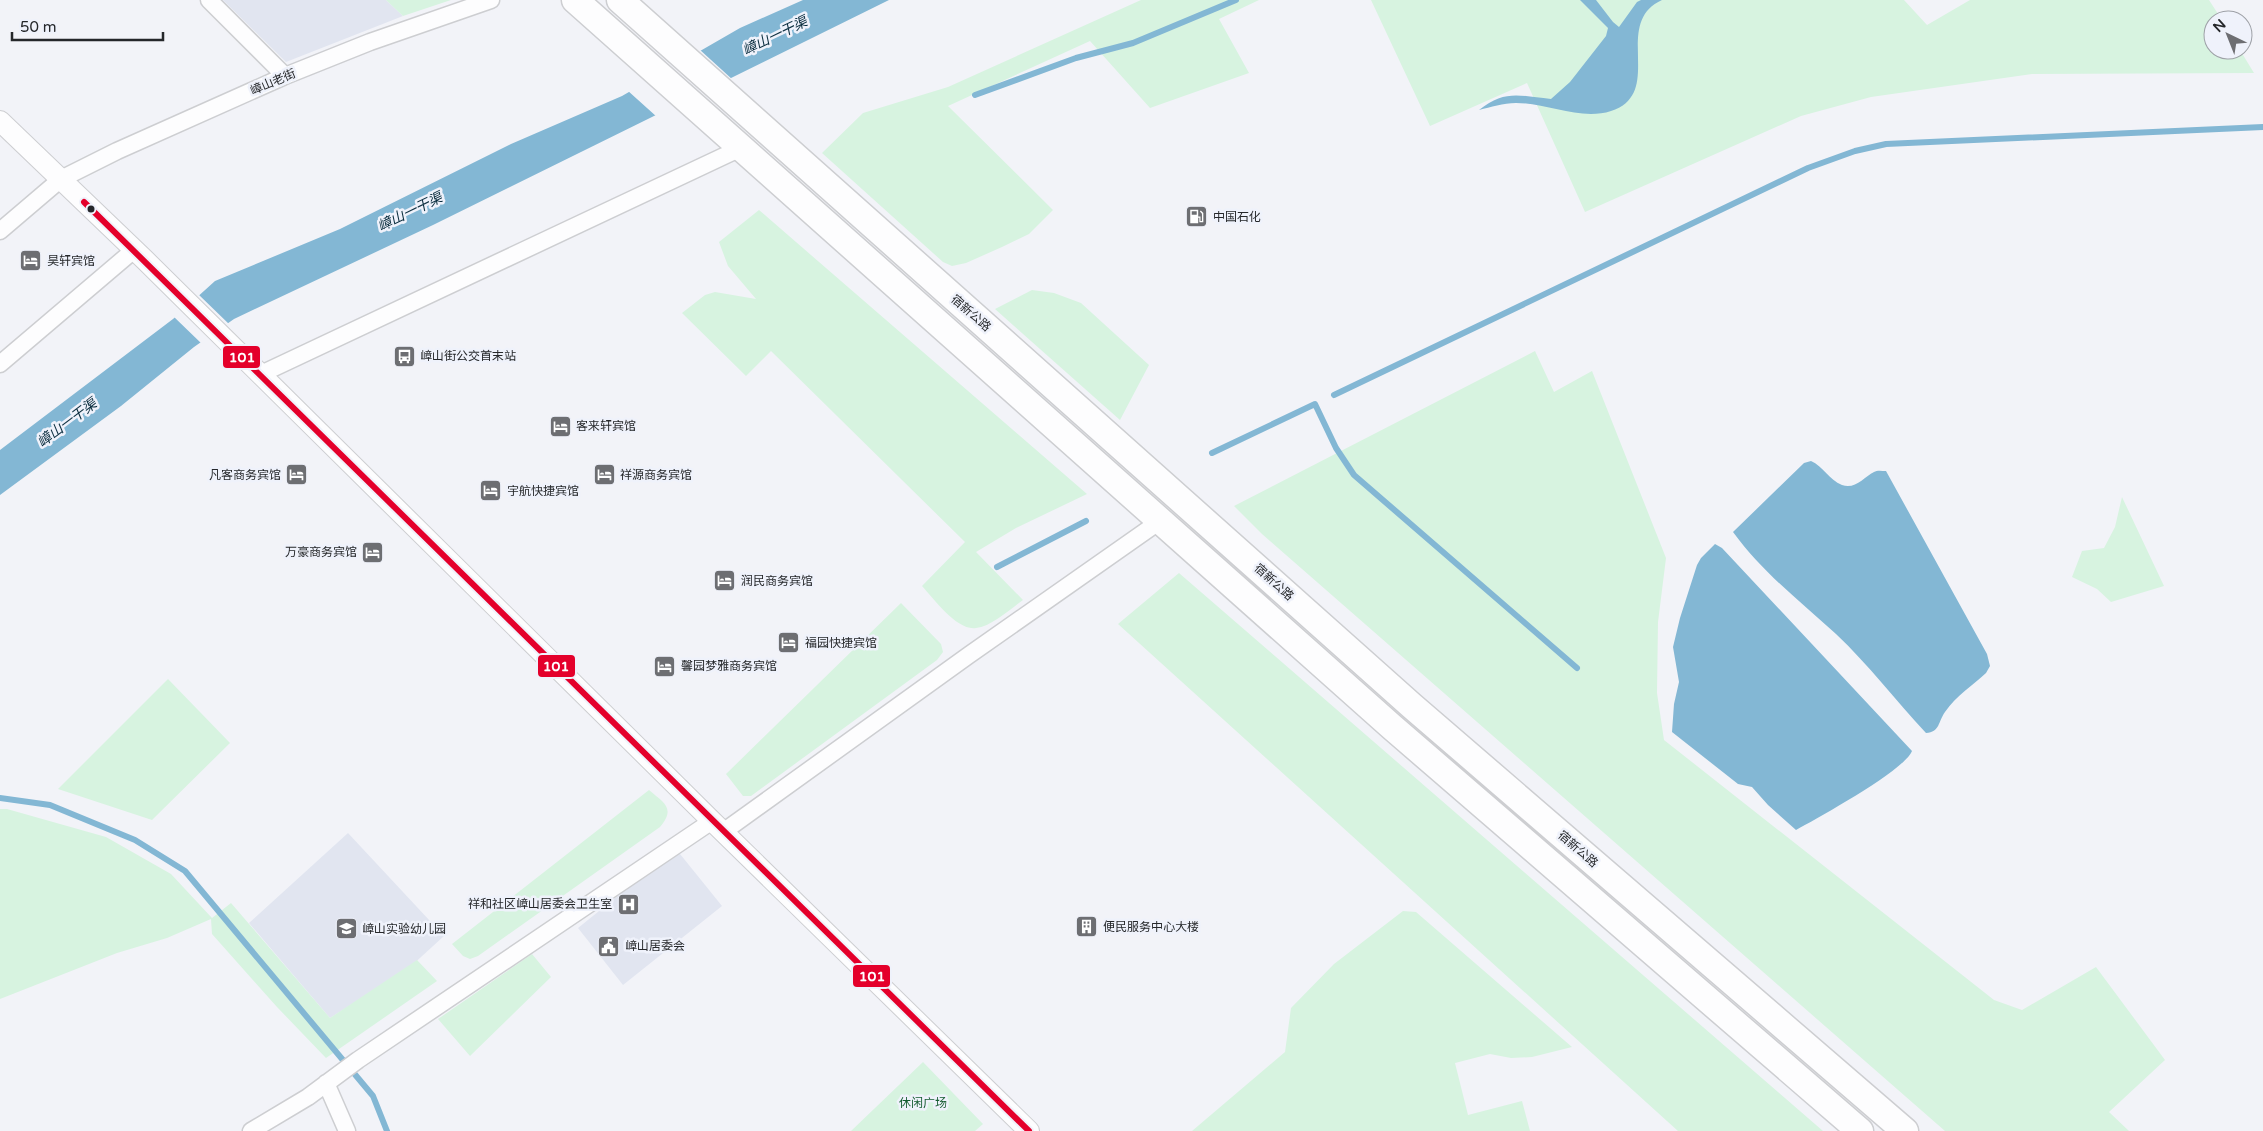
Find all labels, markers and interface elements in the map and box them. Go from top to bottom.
scale bar [12,10,164,42]
north arrow [2203,10,2253,60]
water label: 嶂山一干渠 [740,12,812,59]
text: N [2210,16,2229,36]
text: 50 m [20,18,57,36]
street label: 嶂山老街 [248,66,298,98]
water label: 嶂山一干渠 [375,188,447,235]
unlabelled marker [86,204,96,214]
fuel station icon: 中国石化 [1185,205,1209,229]
place label: 中国石化 [1213,210,1261,224]
hotel icon: 昊轩宾馆 [19,249,43,273]
place label: 昊轩宾馆 [47,254,95,268]
street label: 宿新公路 [948,292,994,334]
bus stop icon: 嶂山街公交首末站 [392,344,416,368]
line badge: 101 [222,345,261,369]
text: 101 [229,349,255,366]
place label: 嶂山街公交首末站 [420,349,516,363]
water label: 嶂山一干渠 [34,394,102,451]
hotel icon: 客来轩宾馆 [548,414,572,438]
place label: 客来轩宾馆 [576,419,636,433]
hotel icon: 凡客商务宾馆 [285,463,309,487]
hotel icon: 祥源商务宾馆 [592,463,616,487]
place label: 凡客商务宾馆 [209,468,281,482]
place label: 祥源商务宾馆 [620,468,692,482]
hotel icon: 宇航快捷宾馆 [479,479,503,503]
place label: 宇航快捷宾馆 [507,484,579,498]
hotel icon: 万豪商务宾馆 [361,540,385,564]
place label: 万豪商务宾馆 [285,545,357,559]
street label: 宿新公路 [1251,561,1297,603]
hotel icon: 润民商务宾馆 [713,569,737,593]
place label: 润民商务宾馆 [741,574,813,588]
hotel icon: 福园快捷宾馆 [777,631,801,655]
place label: 福园快捷宾馆 [805,636,877,650]
line badge: 101 [537,654,576,678]
hotel icon: 馨园梦雅商务宾馆 [653,654,677,678]
text: 101 [543,658,569,675]
place label: 馨园梦雅商务宾馆 [681,659,777,673]
street label: 宿新公路 [1555,828,1601,870]
hospital icon: 祥和社区嶂山居委会卫生室 [616,892,640,916]
place label: 祥和社区嶂山居委会卫生室 [468,897,612,911]
building icon: 便民服务中心大楼 [1075,915,1099,939]
school or university icon: 嶂山实验幼儿园 [334,917,358,941]
place label: 便民服务中心大楼 [1103,920,1199,934]
place label: 嶂山实验幼儿园 [362,922,446,936]
public building icon: 嶂山居委会 [597,934,621,958]
place label: 嶂山居委会 [625,939,685,953]
line badge: 101 [852,964,891,988]
text: 101 [859,968,885,985]
park label: 休闲广场 [899,1096,947,1110]

